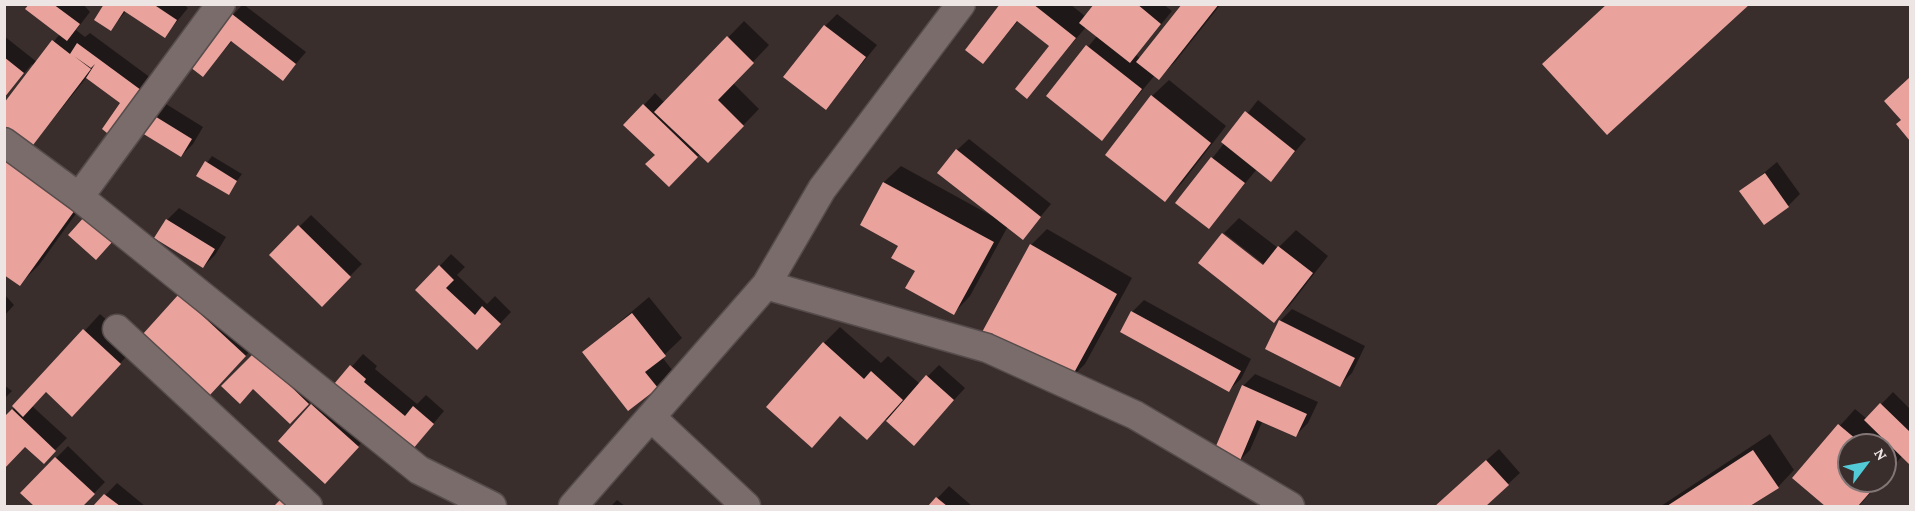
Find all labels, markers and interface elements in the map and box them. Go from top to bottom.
north arrow [1837,433,1897,493]
text: N [1871,445,1891,463]

